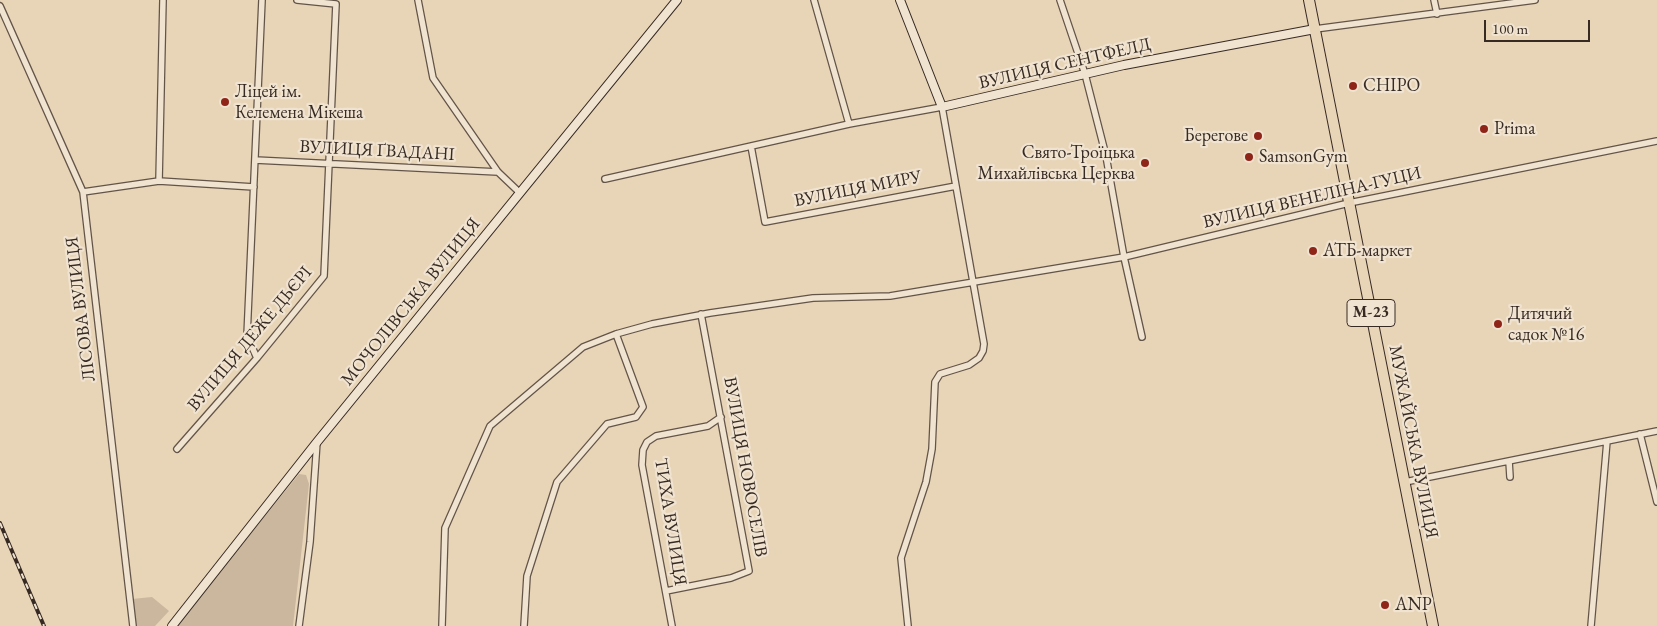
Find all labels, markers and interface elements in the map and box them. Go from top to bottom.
scale bar [1487,10,1593,42]
text: 100 m [1492,19,1528,38]
street label: ВУЛИЦЯ СЕНТФЕЛД [977,34,1153,94]
place label: CHIPO [1363,75,1420,97]
marker: CHIPO [1347,80,1359,92]
place label: Ліцей ім. Келемена Мікеша [235,81,363,124]
marker: Ліцей ім. Келемена Мікеша [219,96,231,108]
place label: Prima [1494,118,1536,140]
marker: Prima [1478,123,1490,135]
place label: Берегове [1184,125,1248,147]
marker: Берегове [1252,130,1264,142]
street label: ВУЛИЦЯ ҐВАДАНІ [299,136,455,166]
place label: Свято-Троїцька Михайлівська Церква [977,142,1135,184]
place label: SamsonGym [1259,146,1348,168]
marker: SamsonGym [1243,151,1255,163]
marker: Свято-Троїцька Михайлівська Церква [1139,157,1151,169]
street label: ВУЛИЦЯ ВЕНЕЛІНА-ГУЦИ [1201,162,1423,234]
street label: ВУЛИЦЯ МИРУ [792,166,924,212]
street label: МОЧОЛІВСЬКА ВУЛИЦЯ [337,214,485,390]
street label: ЛІСОВА ВУЛИЦЯ [61,235,101,383]
place label: АТБ-маркет [1323,240,1412,262]
marker: АТБ-маркет [1307,245,1319,257]
street label: ВУЛИЦЯ ДЕЖЕ ДЬЄРІ [183,262,317,416]
road number: М-23 [1347,300,1395,326]
place label: Дитячий садок №16 [1508,303,1584,346]
marker: Дитячий садок №16 [1492,318,1504,330]
street label: МУЖАЙСЬКА ВУЛИЦЯ [1384,343,1442,541]
street label: ВУЛИЦЯ НОВОСЕЛІВ [719,375,771,559]
street label: ТИХА ВУЛИЦЯ [649,457,691,587]
place label: ANP [1395,594,1432,616]
marker: ANP [1379,599,1391,611]

